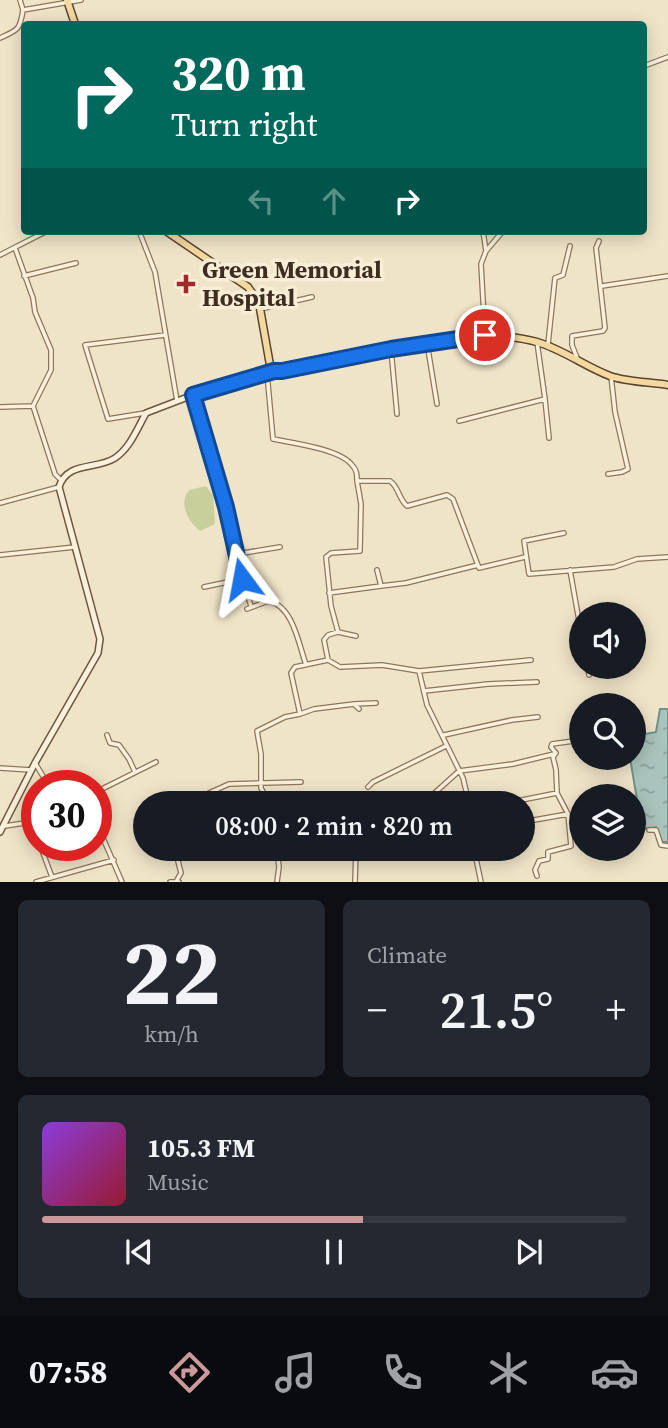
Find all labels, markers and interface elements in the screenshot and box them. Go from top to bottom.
text: 320 m [171,39,306,106]
icon: right [56,49,147,140]
text: Turn right [171,103,317,147]
icon: left [242,182,280,220]
icon: ahead [315,182,353,220]
icon: right [388,182,426,220]
place label: Green Memorial Hospital [202,253,382,314]
marker: Green Memorial Hospital [176,274,196,294]
pin [455,305,515,365]
icon: arrive [466,316,504,354]
position arrow [205,542,279,616]
map controls [569,602,646,861]
button: sound [569,602,646,679]
button: search [569,693,646,770]
speed limit sign: 30 [21,770,112,861]
button: layers [569,784,646,861]
text: 08:00 · 2 min · 820 m [215,808,453,844]
text: 22 [122,910,221,1034]
text: Climate [367,939,447,971]
text: 21.5° [440,974,553,1045]
text: − [367,984,387,1036]
text: + [606,984,626,1036]
text: km/h [144,1018,199,1050]
text: 105.3 FM [147,1130,255,1166]
text: Music [147,1166,209,1198]
icon: previous [120,1233,158,1271]
icon: pause [315,1233,353,1271]
icon: next [510,1233,548,1271]
icon: directions [165,1348,214,1397]
icon: music [271,1348,320,1397]
icon: phone [378,1348,427,1397]
icon: climate [484,1348,533,1397]
icon: car [590,1348,639,1397]
text: 07:58 [29,1350,108,1394]

